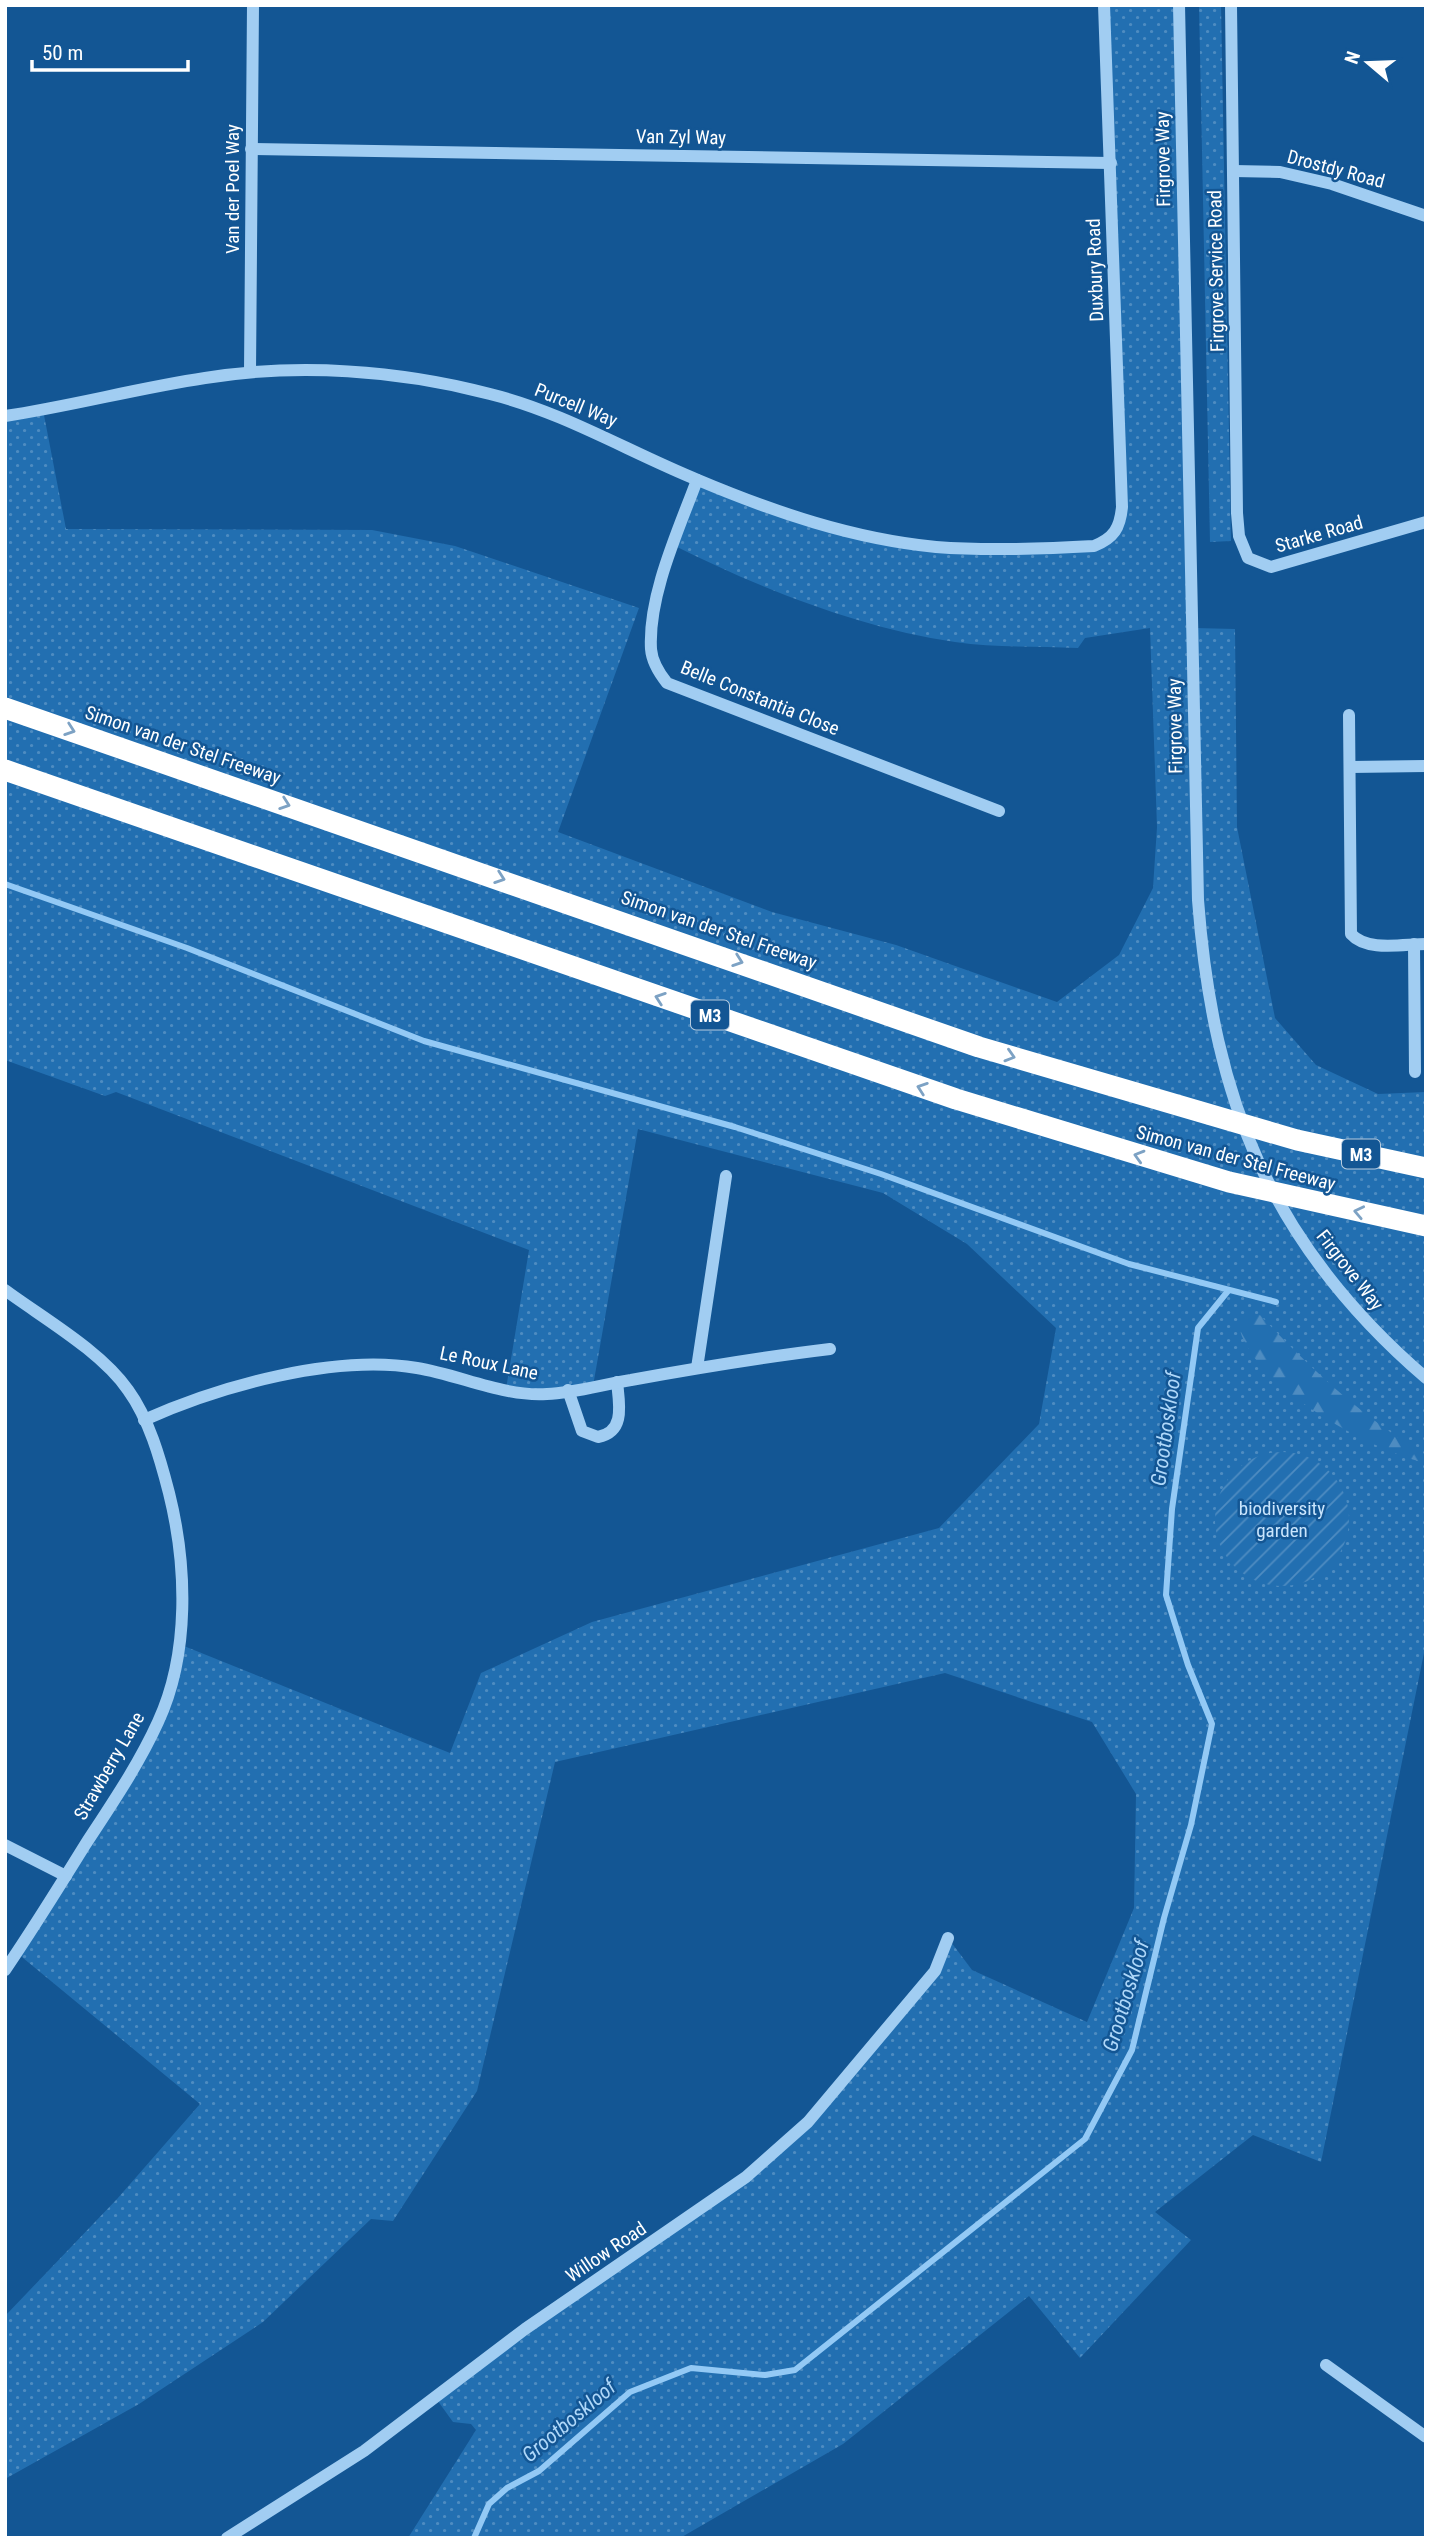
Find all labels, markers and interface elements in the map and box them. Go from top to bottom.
scale bar [32,28,187,72]
north arrow [1333,28,1403,98]
text: 50 m [42,41,83,65]
text: N [1340,48,1365,67]
street label: Firgrove Way [1151,111,1175,207]
street label: Van der Poel Way [221,124,244,254]
street label: Van Zyl Way [636,125,726,149]
street label: Drostdy Road [1285,145,1387,193]
street label: Firgrove Service Road [1203,190,1229,352]
street label: Duxbury Road [1082,218,1108,322]
street label: Purcell Way [531,378,621,432]
street label: Starke Road [1272,511,1366,557]
street label: Belle Constantia Close [677,656,843,740]
street label: Firgrove Way [1163,678,1187,774]
street label: Simon van der Stel Freeway [82,701,284,789]
one-way arrow [63,722,75,736]
one-way arrow [278,796,291,810]
one-way arrow [493,870,505,884]
street label: Simon van der Stel Freeway [618,886,820,974]
one-way arrow [731,953,743,967]
one-way arrow [655,992,667,1006]
road number: M3 [691,1000,729,1030]
one-way arrow [1004,1048,1016,1063]
one-way arrow [916,1082,928,1096]
street label: Simon van der Stel Freeway [1134,1120,1338,1196]
road number: M3 [1342,1140,1380,1168]
one-way arrow [1133,1150,1145,1165]
one-way arrow [1353,1206,1365,1221]
street label: Firgrove Way [1311,1225,1389,1315]
street label: Le Roux Lane [438,1341,540,1385]
water label: Grootboskloof [1146,1369,1186,1488]
park label: biodiversity garden [1239,1497,1325,1542]
street label: Strawberry Lane [69,1708,149,1824]
water label: Grootboskloof [1098,1936,1155,2054]
street label: Willow Road [561,2217,651,2287]
water label: Grootboskloof [517,2374,622,2467]

